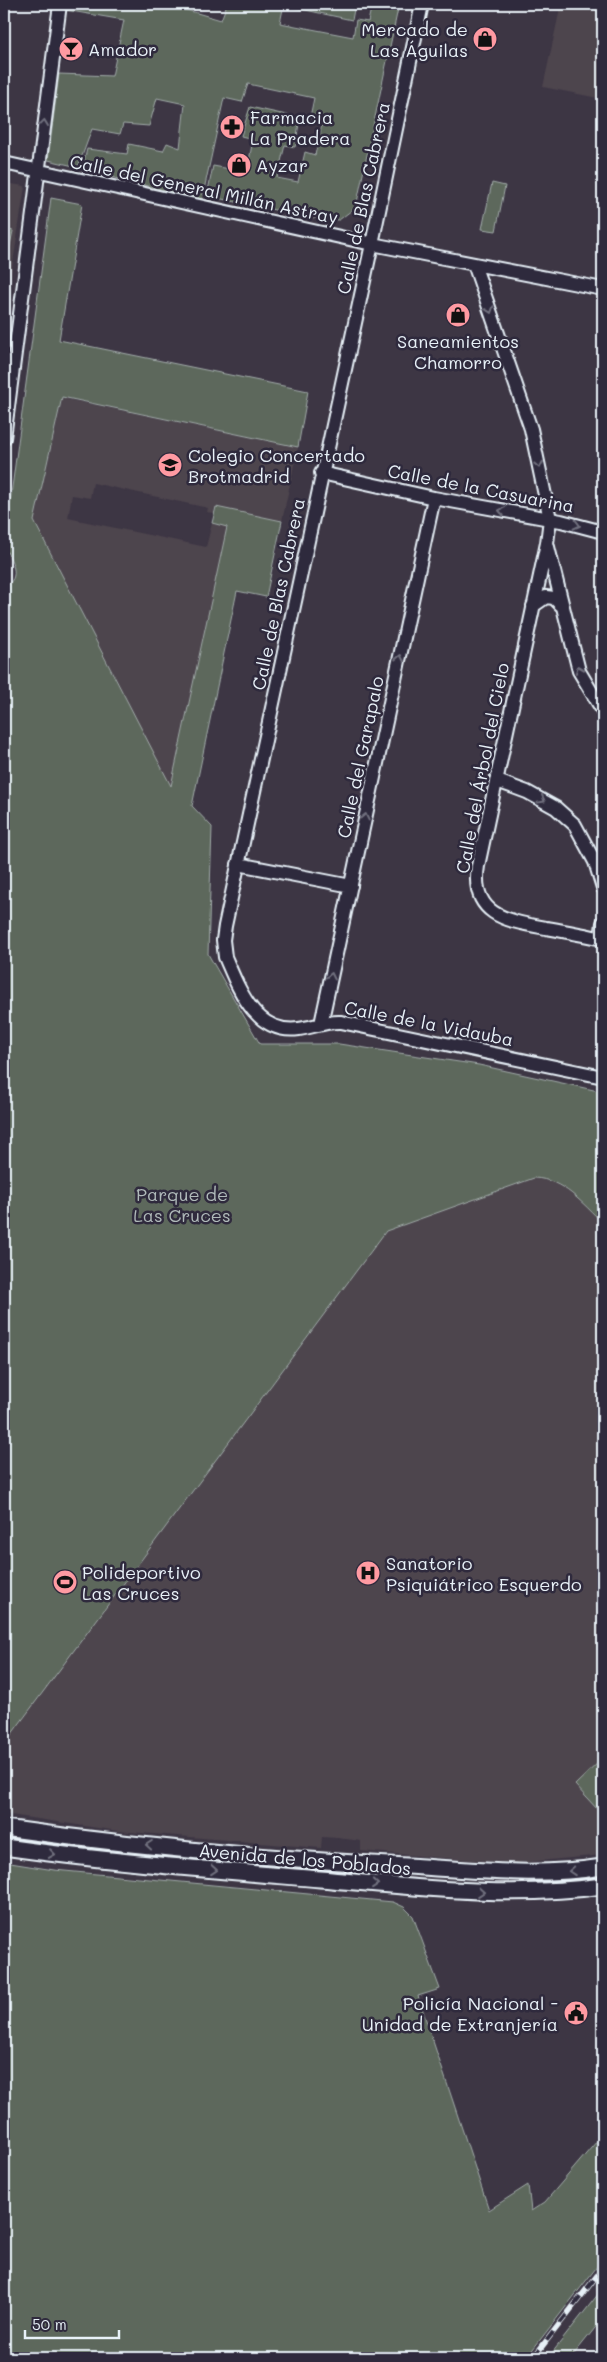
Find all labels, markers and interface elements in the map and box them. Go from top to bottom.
place label: Mercado de Las Águilas [361,17,468,62]
shop icon: Mercado de Las Águilas [472,26,498,52]
bar icon: Amador [58,36,84,62]
place label: Amador [88,37,157,61]
street label: Calle de Blas Cabrera [331,100,395,296]
place label: Farmacia La Pradera [250,105,351,150]
pharmacy icon: Farmacia La Pradera [219,114,245,140]
one-way arrow [38,119,49,127]
street label: Calle del General Millán Astray [68,149,340,229]
shop icon: Ayzar [226,152,252,178]
place label: Ayzar [256,153,308,177]
shop icon: Saneamientos Chamorro [445,302,471,328]
one-way arrow [484,306,494,314]
place label: Saneamientos Chamorro [397,329,519,374]
place label: Colegio Concertado Brotmadrid [188,443,365,488]
school or university icon: Colegio Concertado Brotmadrid [157,452,183,478]
street label: Calle de la Casuarina [386,458,576,518]
one-way arrow [533,461,543,470]
street label: Calle de Blas Cabrera [246,496,310,692]
one-way arrow [497,506,506,516]
one-way arrow [572,519,581,530]
one-way arrow [394,654,405,663]
street label: Calle del Árbol del Cielo [450,660,514,875]
one-way arrow [575,665,586,674]
street label: Calle del Garapalo [331,673,389,840]
one-way arrow [536,793,545,803]
one-way arrow [360,813,370,822]
one-way arrow [325,972,336,980]
street label: Calle de la Vidauba [342,995,516,1051]
park label: Parque de Las Cruces [133,1182,231,1227]
place label: Sanatorio Psiquiátrico Esquerdo [386,1551,582,1596]
place label: Polideportivo Las Cruces [82,1560,201,1605]
hospital icon: Sanatorio Psiquiátrico Esquerdo [355,1560,381,1586]
sports icon: Polideportivo Las Cruces [52,1569,78,1595]
street label: Avenida de los Poblados [198,1838,412,1880]
one-way arrow [145,1840,153,1851]
one-way arrow [48,1848,56,1858]
one-way arrow [210,1864,218,1875]
one-way arrow [568,1865,576,1876]
one-way arrow [372,1879,380,1890]
one-way arrow [477,1886,485,1897]
place label: Policía Nacional - Unidad de Extranjería [362,1991,558,2036]
public building icon: Policía Nacional - Unidad de Extranjería [563,2000,589,2026]
scale bar [25,2307,119,2339]
text: 50 m [32,2314,67,2334]

